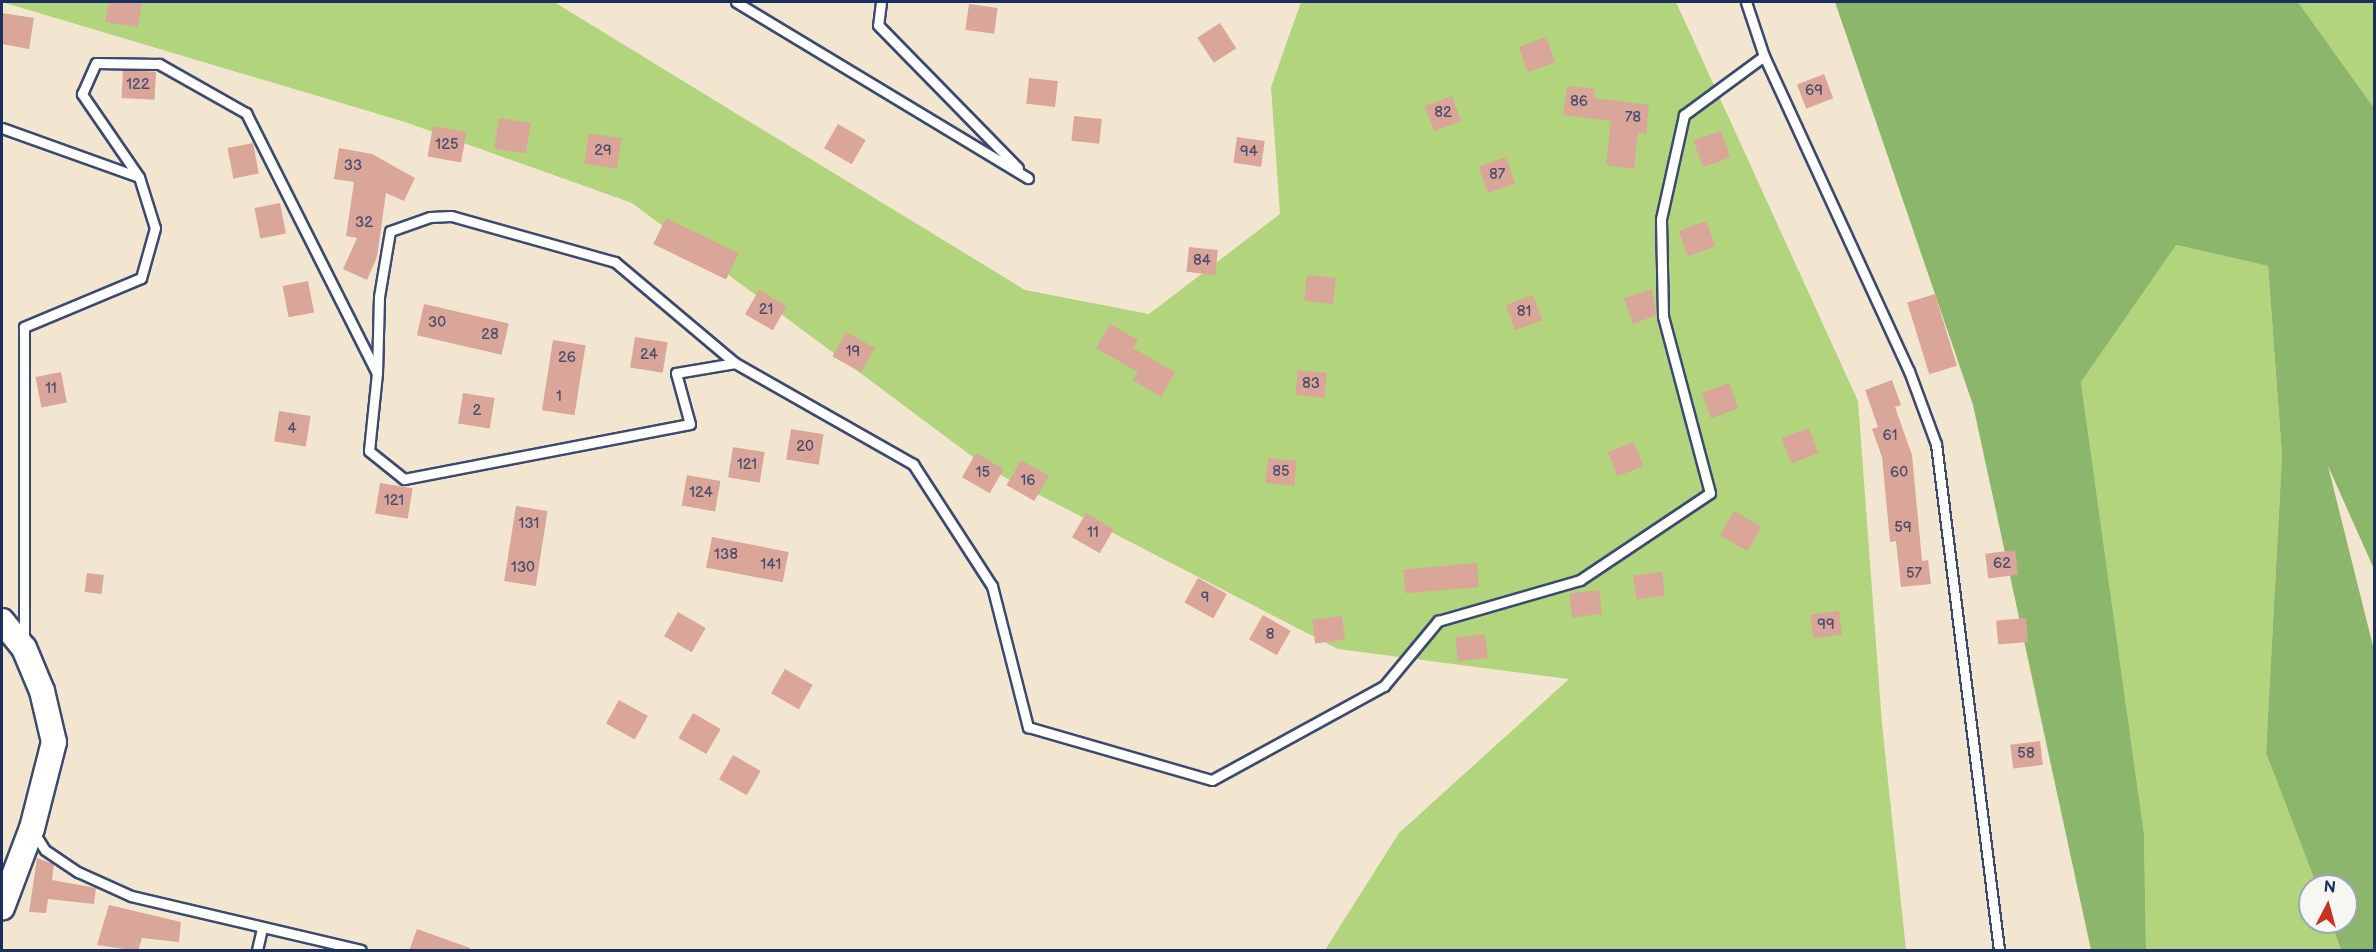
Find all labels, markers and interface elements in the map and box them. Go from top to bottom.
house number: 122 [126,76,150,94]
house number: 69 [1805,82,1823,100]
house number: 86 [1570,93,1588,111]
house number: 82 [1434,104,1452,122]
house number: 78 [1625,109,1641,127]
house number: 125 [435,136,459,154]
house number: 29 [594,142,612,160]
house number: 94 [1240,143,1258,161]
house number: 33 [344,157,362,175]
house number: 87 [1489,166,1505,184]
house number: 32 [355,214,373,232]
house number: 84 [1193,252,1211,270]
house number: 21 [759,301,773,319]
house number: 81 [1517,303,1531,321]
house number: 30 [428,314,446,332]
house number: 28 [481,326,499,344]
house number: 19 [846,343,860,361]
house number: 24 [640,346,658,364]
house number: 26 [558,349,576,367]
house number: 83 [1302,375,1320,393]
house number: 11 [45,380,57,398]
house number: 1 [556,388,562,406]
house number: 2 [473,402,481,420]
house number: 4 [287,420,297,438]
house number: 61 [1883,427,1897,445]
house number: 20 [796,438,814,456]
house number: 121 [737,456,757,474]
house number: 85 [1272,463,1290,481]
house number: 15 [976,464,990,482]
house number: 60 [1890,464,1908,482]
house number: 16 [1021,472,1035,490]
house number: 124 [689,484,713,502]
house number: 121 [384,492,404,510]
house number: 131 [519,515,539,533]
house number: 59 [1894,519,1912,537]
house number: 11 [1087,524,1099,542]
house number: 138 [714,546,738,564]
house number: 62 [1993,555,2011,573]
house number: 141 [761,556,781,574]
house number: 130 [511,559,535,577]
house number: 57 [1906,565,1922,583]
house number: 9 [1201,589,1209,607]
house number: 99 [1817,616,1835,634]
house number: 8 [1266,626,1274,644]
house number: 58 [2017,745,2035,763]
north arrow [2298,874,2358,934]
text: N [2323,878,2337,898]

